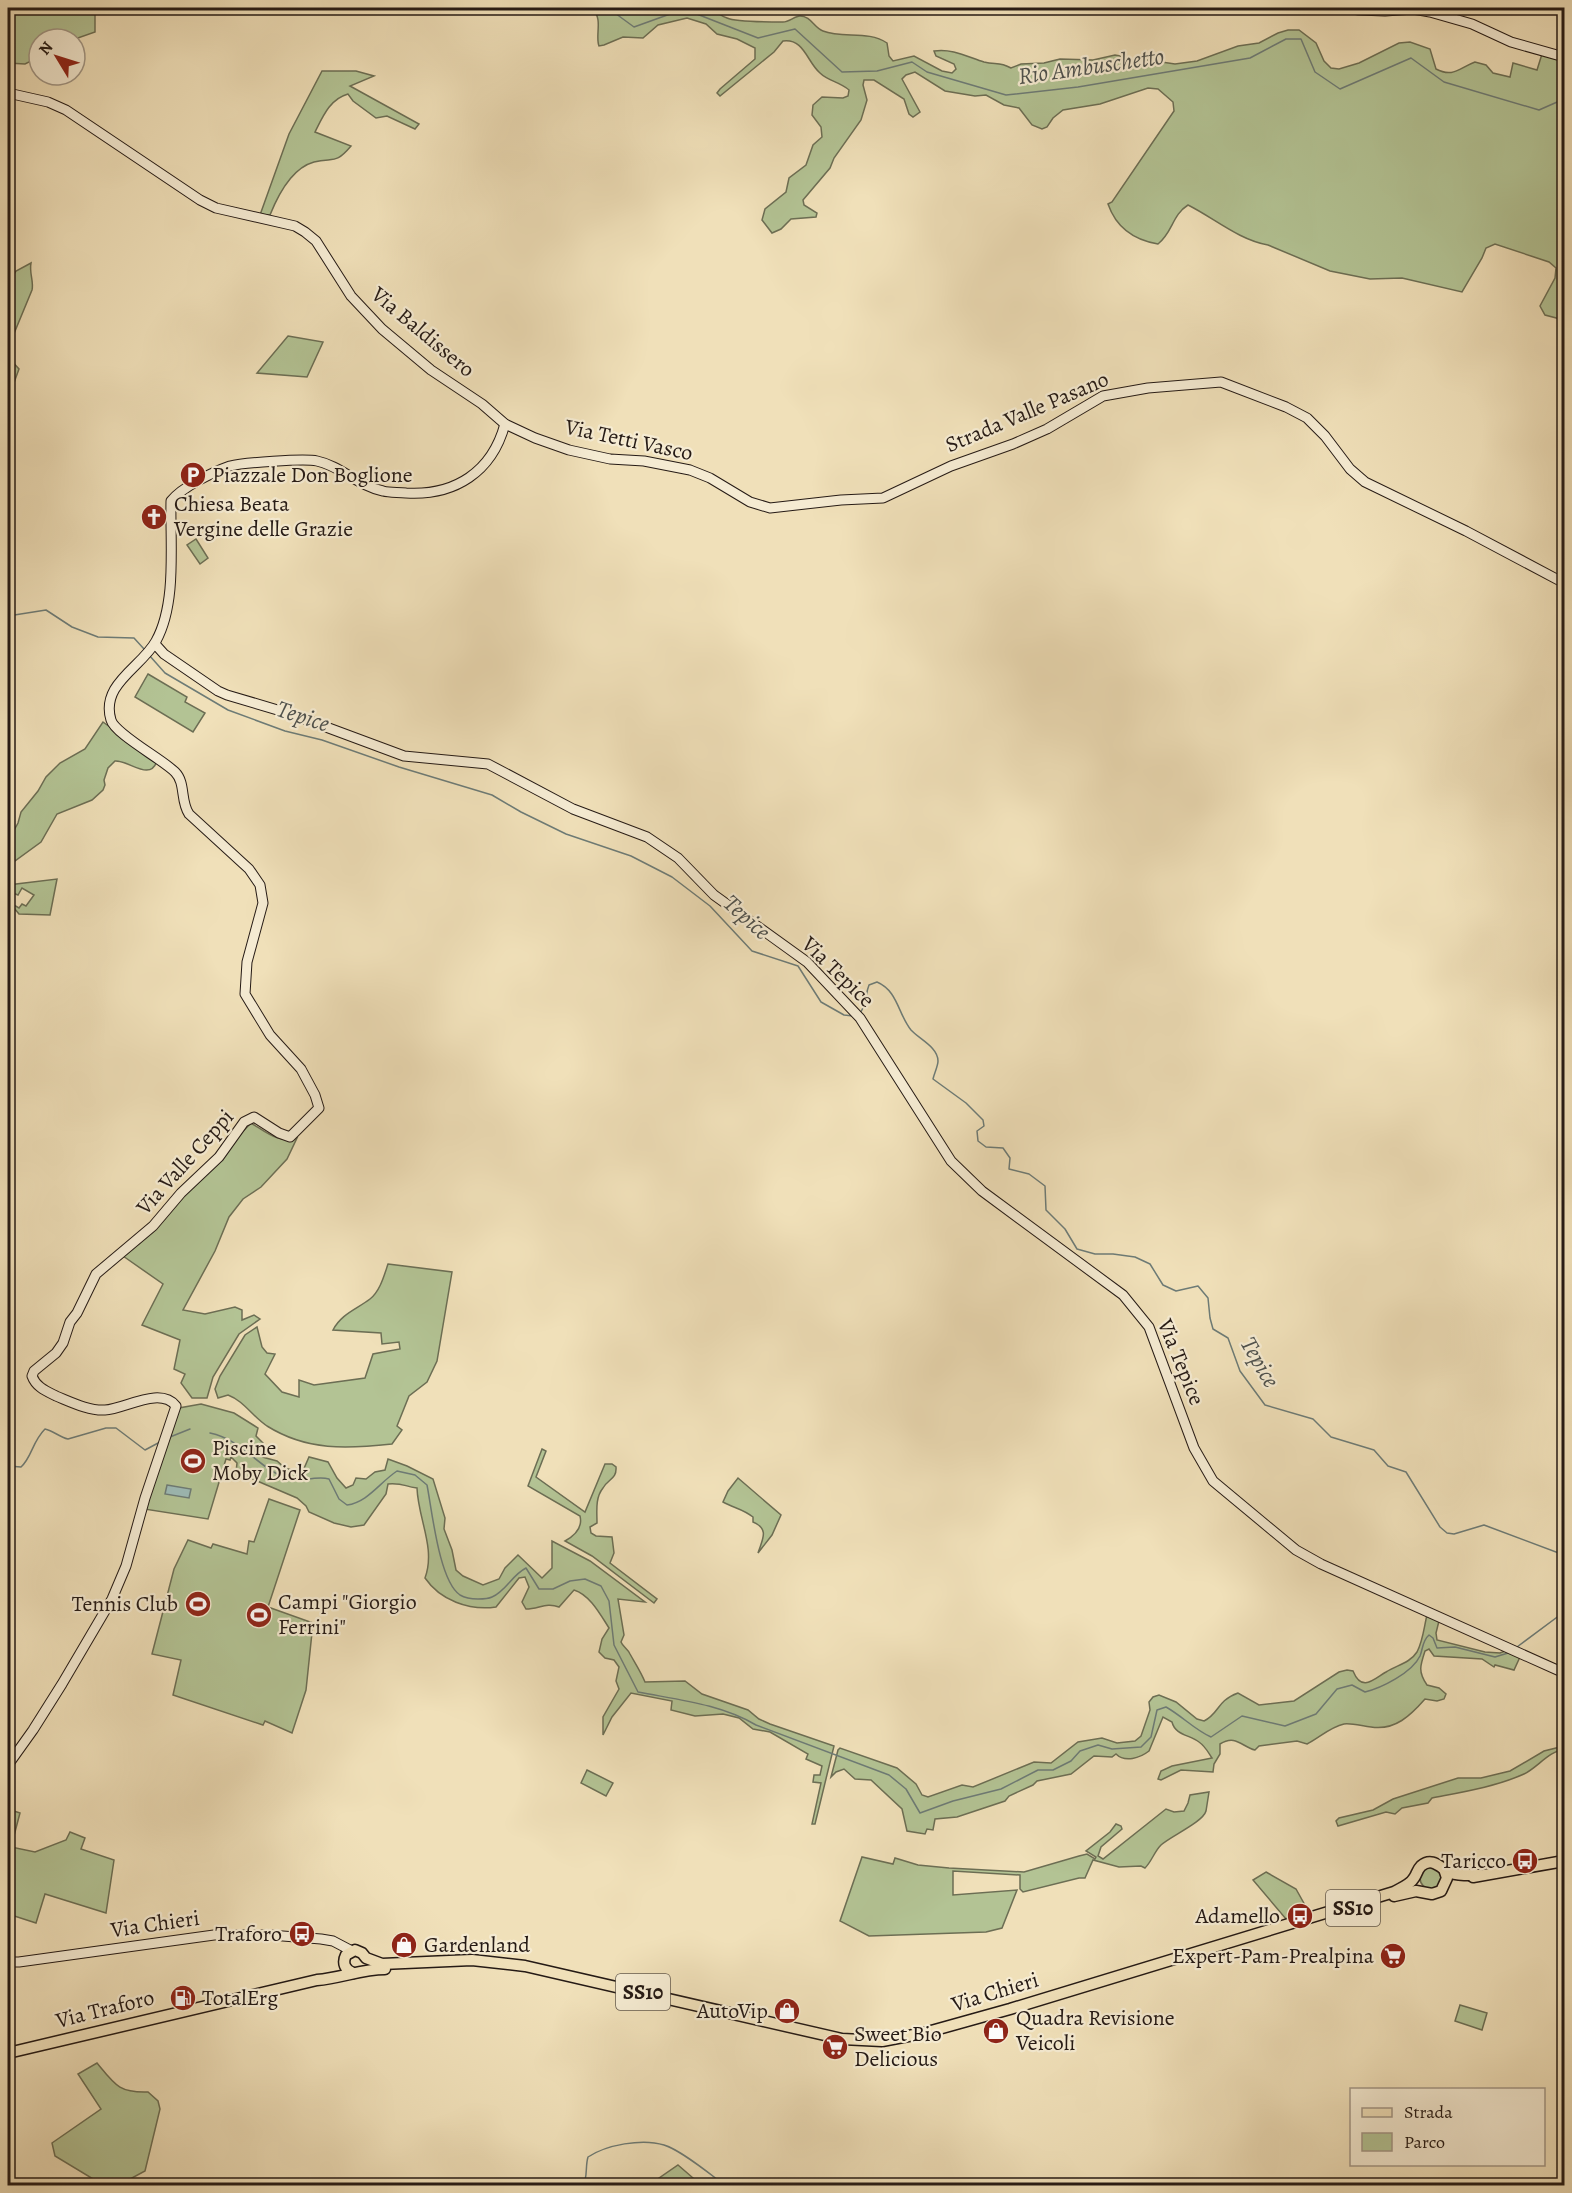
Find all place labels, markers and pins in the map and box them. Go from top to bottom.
parking icon: Piazzale Don Boglione [178,460,208,490]
place label: Piazzale Don Boglione [212,460,413,490]
place label: Chiesa Beata Vergine delle Grazie [173,489,353,544]
church icon: Chiesa Beata Vergine delle Grazie [139,502,169,532]
place label: Piscine Moby Dick [212,1433,308,1488]
sports icon: Piscine Moby Dick [178,1446,208,1476]
place label: Campi "Giorgio Ferrini" [278,1587,417,1642]
place label: Tennis Club [72,1589,178,1619]
sports icon: Tennis Club [183,1589,213,1619]
sports icon: Campi "Giorgio Ferrini" [244,1600,274,1630]
place label: Taricco [1441,1846,1506,1876]
bus stop icon: Taricco [1510,1846,1540,1876]
place label: Adamello [1195,1901,1280,1931]
bus stop icon: Adamello [1285,1901,1315,1931]
place label: Traforo [215,1919,282,1949]
bus stop icon: Traforo [287,1919,317,1949]
shop icon: Gardenland [389,1930,419,1960]
place label: Gardenland [424,1930,530,1960]
place label: Expert-Pam-Prealpina [1172,1941,1375,1971]
supermarket icon: Expert-Pam-Prealpina [1378,1941,1408,1971]
fuel station icon: TotalErg [168,1983,198,2013]
place label: TotalErg [202,1983,278,2013]
place label: AutoVip [696,1996,768,2026]
shop icon: AutoVip [772,1996,802,2026]
place label: Quadra Revisione Veicoli [1015,2003,1175,2058]
shop icon: Quadra Revisione Veicoli [981,2016,1011,2046]
place label: Sweet Bio Delicious [854,2019,942,2074]
supermarket icon: Sweet Bio Delicious [820,2032,850,2062]

